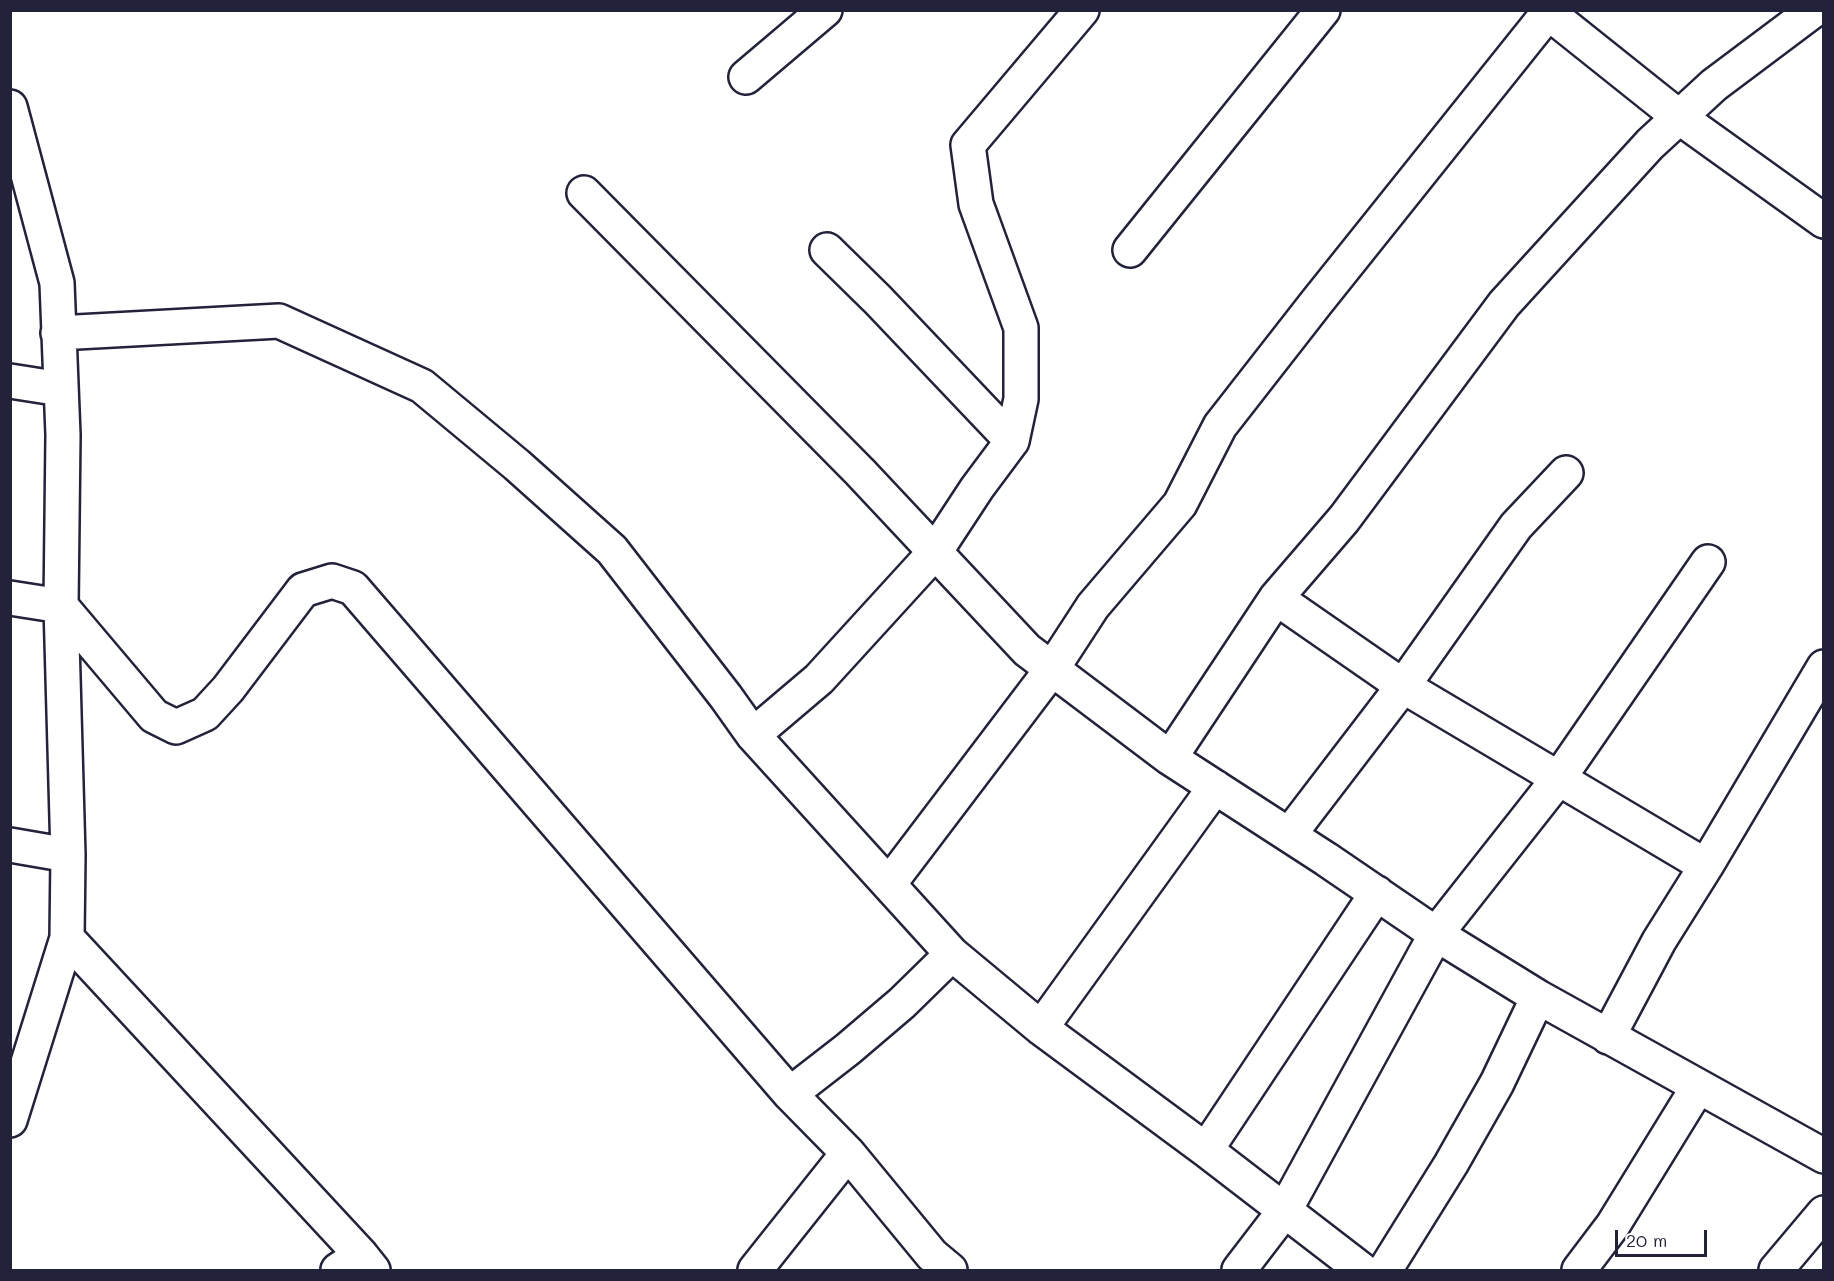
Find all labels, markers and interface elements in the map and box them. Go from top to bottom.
scale bar [1618,1218,1710,1256]
text: 20 m [1626,1228,1667,1252]

